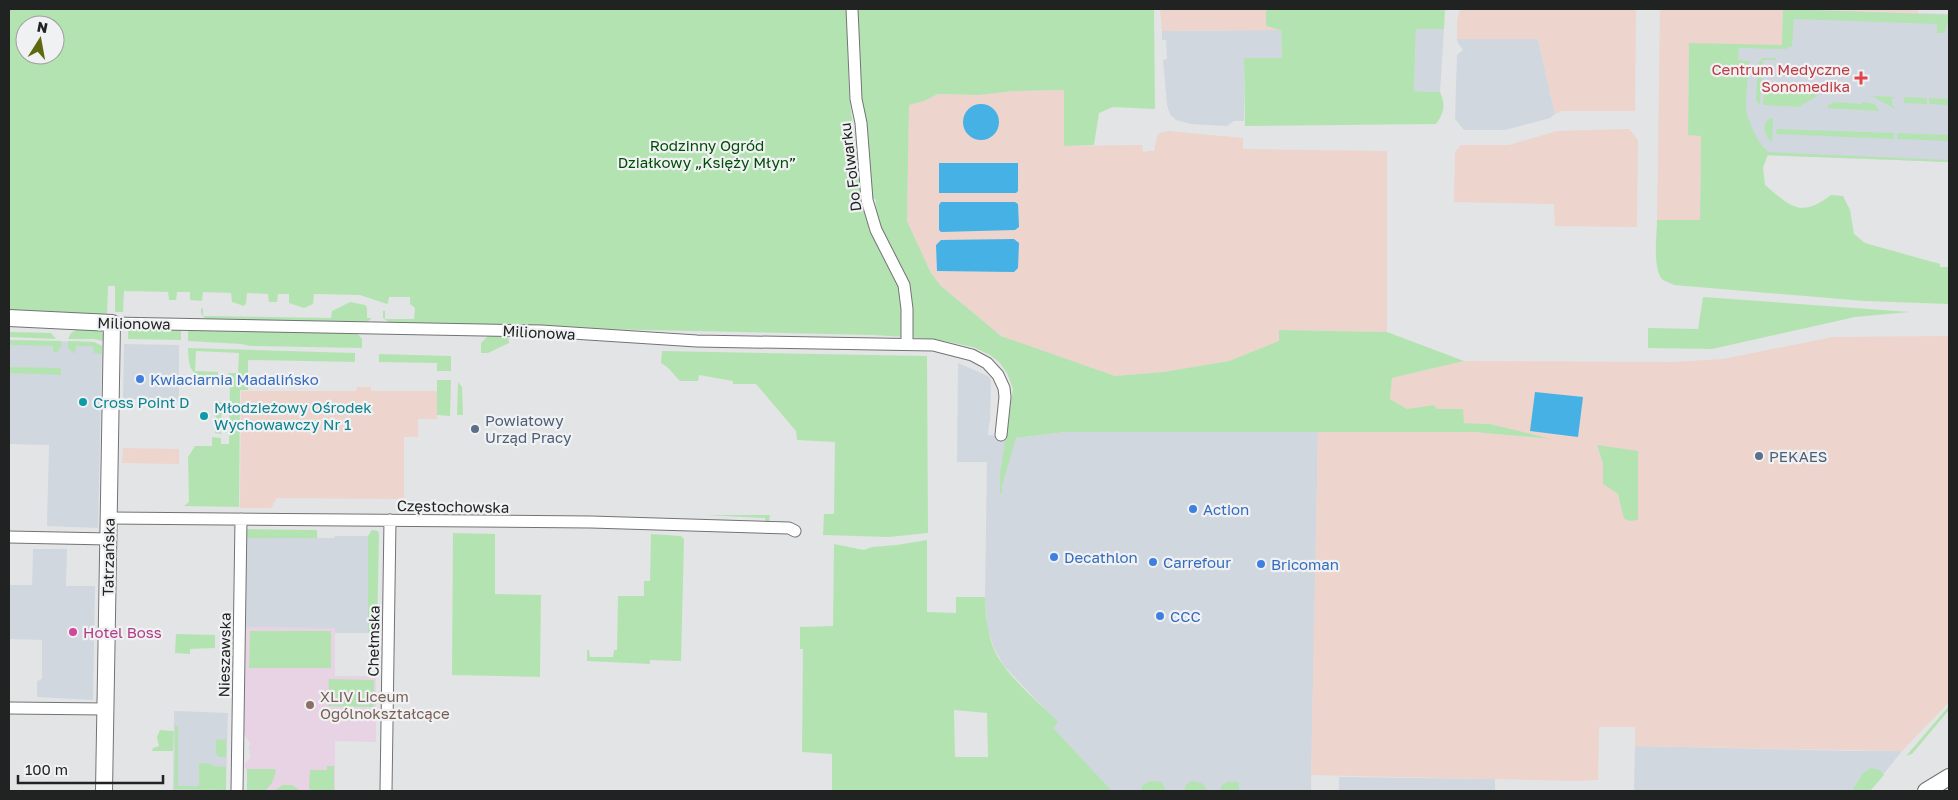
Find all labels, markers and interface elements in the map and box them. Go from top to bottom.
north arrow [15,15,65,65]
text: N [36,17,49,36]
place label: Centrum Medyczne Sonomedika [1711,60,1850,95]
marker: Centrum Medyczne Sonomedika [1854,71,1868,85]
street label: Do Folwarku [836,122,864,212]
park label: Rodzinny Ogród Działkowy „Księży Młyn” [618,136,796,171]
street label: Milionowa [97,313,171,333]
street label: Milionowa [502,321,576,343]
place label: Kwiaciarnia Madalińsko [150,370,319,388]
marker: Kwiaciarnia Madalińsko [134,373,146,385]
place label: Cross Point D [93,393,190,411]
marker: Cross Point D [77,396,89,408]
place label: Młodzieżowy Ośrodek Wychowawczy Nr 1 [214,398,372,433]
marker: Młodzieżowy Ośrodek Wychowawczy Nr 1 [198,410,210,422]
place label: Powiatowy Urząd Pracy [485,411,572,446]
marker: Powiatowy Urząd Pracy [469,423,481,435]
place label: PEKAES [1769,447,1827,465]
marker: PEKAES [1753,450,1765,462]
street label: Częstochowska [397,496,509,516]
place label: Action [1203,500,1249,518]
marker: Action [1187,503,1199,515]
street label: Tatrzańska [98,518,118,596]
place label: Decathlon [1064,548,1138,566]
marker: Decathlon [1048,551,1060,563]
place label: Carrefour [1163,553,1231,571]
place label: Bricoman [1271,555,1339,573]
marker: Carrefour [1147,556,1159,568]
marker: Bricoman [1255,558,1267,570]
street label: Chełmska [363,605,383,677]
place label: CCC [1170,607,1201,625]
marker: CCC [1154,610,1166,622]
street label: Nieszawska [214,612,234,698]
place label: Hotel Boss [83,623,162,641]
marker: Hotel Boss [67,626,79,638]
place label: XLIV Liceum Ogólnokształcące [320,687,450,722]
marker: XLIV Liceum Ogólnokształcące [304,699,316,711]
scale bar [18,752,162,784]
text: 100 m [25,760,68,778]

